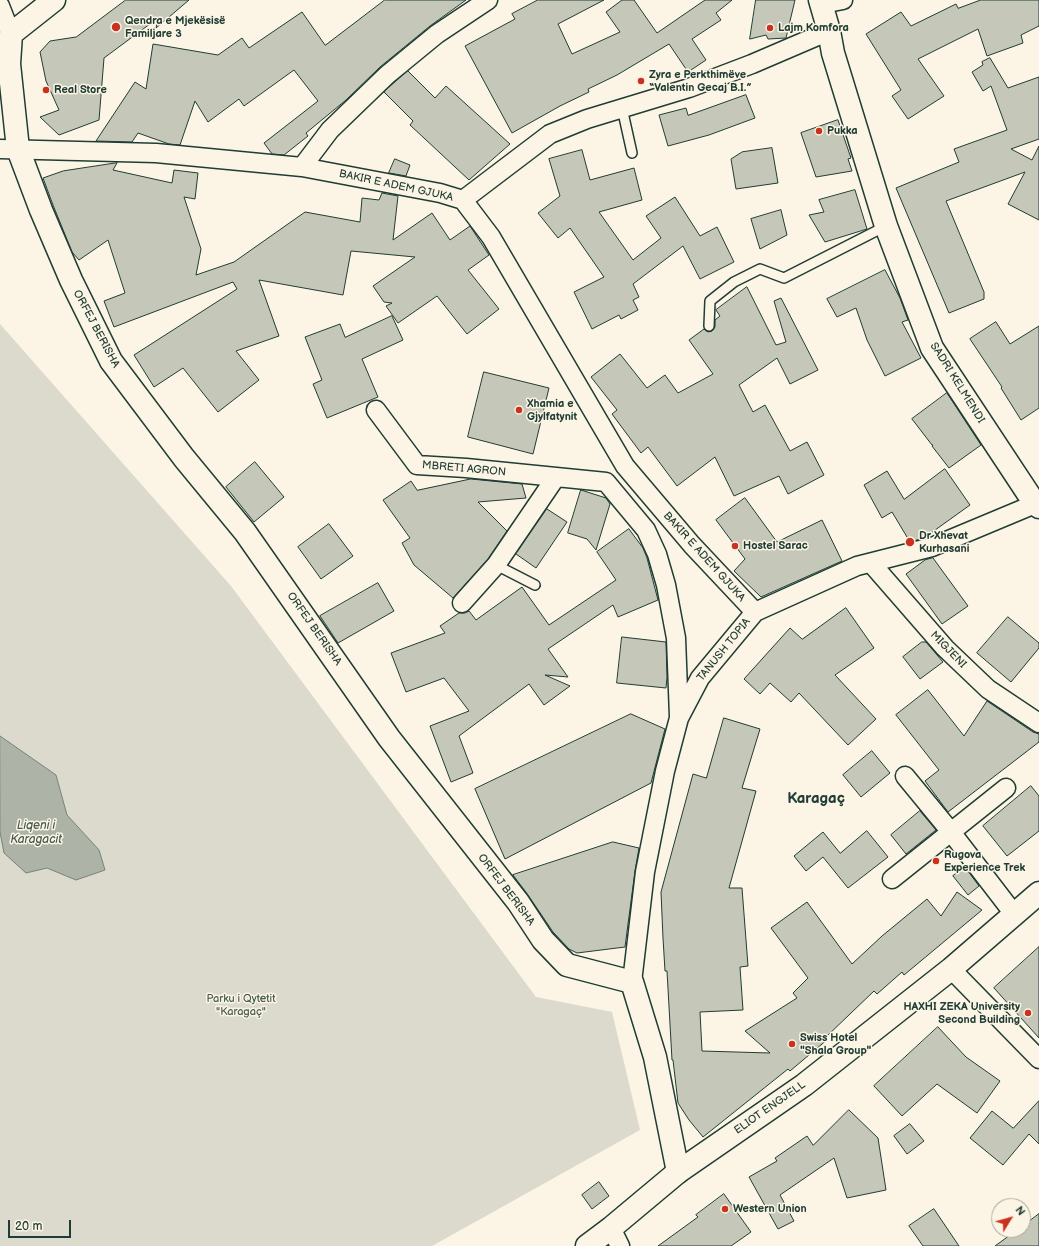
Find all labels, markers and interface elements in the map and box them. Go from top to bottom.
place label: Qendra e Mjekësisë Familjare 3 [125,14,225,40]
marker: Qendra e Mjekësisë Familjare 3 [110,21,122,33]
place label: Lajm Komfora [778,21,849,35]
marker: Lajm Komfora [765,23,775,33]
place label: Zyra e Perkthimëve “Valentin Gecaj B.I.” [649,68,752,94]
marker: Zyra e Perkthimëve “Valentin Gecaj B.I.” [636,76,646,86]
place label: Real Store [54,83,107,97]
marker: Real Store [41,85,51,95]
place label: Pukka [827,124,858,138]
marker: Pukka [814,126,824,136]
street label: BAKIR E ADEM GJUKA [338,167,454,205]
street label: ORFEJ BERISHA [70,288,122,370]
street label: SADRI KELMENDI [927,340,987,426]
place label: Xhamia e Gjylfatynit [527,397,577,423]
marker: Xhamia e Gjylfatynit [514,405,524,415]
street label: MBRETI AGRON [421,459,507,479]
street label: BAKIR E ADEM GJUKA [660,509,748,605]
place label: Dr Xhevat Kurhasani [919,529,969,555]
marker: Dr Xhevat Kurhasani [904,536,916,548]
place label: Hostel Sarac [743,539,808,553]
marker: Hostel Sarac [730,541,740,551]
street label: ORFEJ BERISHA [284,590,344,668]
street label: TANUSH TOPIA [694,616,754,684]
street label: MIGJENI [927,629,969,671]
district label: Karagaç [787,790,845,808]
water label: Liqeni i Karagacit [10,819,62,847]
place label: Rugova Experience Trek [944,848,1025,874]
street label: ORFEJ BERISHA [475,852,537,928]
marker: Rugova Experience Trek [931,856,941,866]
park label: Parku i Qytetit "Karagaç" [206,992,276,1018]
place label: HAXHI ZEKA University Second Building [903,1000,1020,1026]
marker: HAXHI ZEKA University Second Building [1023,1008,1033,1018]
place label: Swiss Hotel "Shala Group" [800,1031,871,1057]
marker: Swiss Hotel "Shala Group" [787,1039,797,1049]
street label: ELIOT ENGJELL [732,1079,808,1137]
north arrow [991,1198,1031,1238]
place label: Western Union [733,1202,807,1216]
marker: Western Union [720,1204,730,1214]
text: N [1013,1204,1028,1218]
scale bar [10,1212,73,1238]
text: 20 m [15,1219,42,1234]

